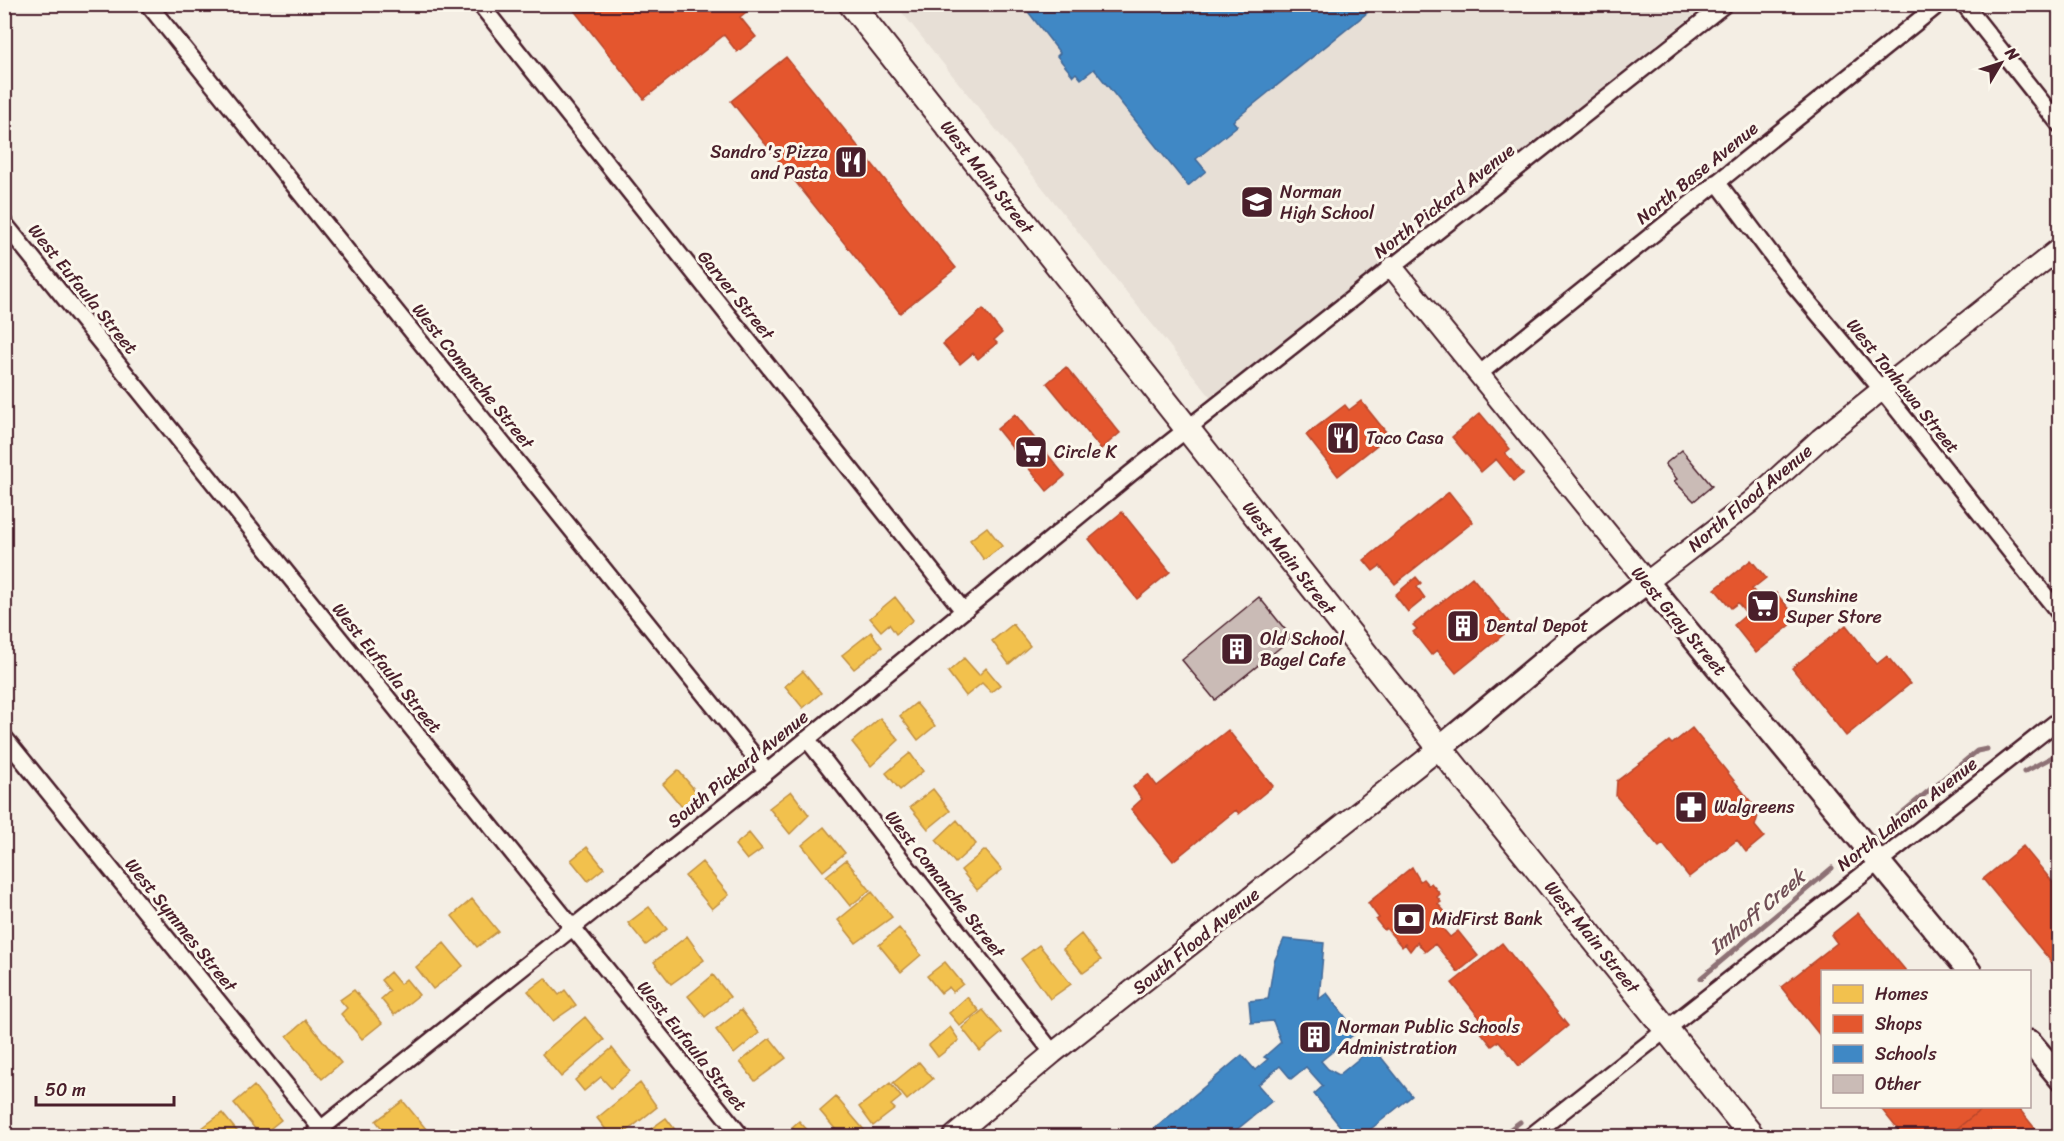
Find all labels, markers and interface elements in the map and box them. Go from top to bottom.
north arrow [1971,33,2031,93]
text: N [1997,40,2028,68]
street label: West Main Street [932,113,1043,242]
street label: North Base Avenue [1628,113,1766,233]
street label: North Pickard Avenue [1366,135,1522,267]
place label: Sandro's Pizza and Pasta [710,136,828,189]
restaurant icon: Sandro's Pizza and Pasta [833,144,869,180]
place label: Norman High School [1280,176,1375,229]
school or university icon: Norman High School [1239,184,1275,220]
street label: West Eufaula Street [20,216,146,362]
street label: Garver Street [689,243,783,348]
street label: West Comanche Street [404,296,543,457]
street label: West Tonhawa Street [1838,311,1968,461]
restaurant icon: Taco Casa [1325,420,1361,456]
place label: Taco Casa [1366,422,1444,454]
supermarket icon: Circle K [1013,434,1049,470]
place label: Circle K [1054,436,1118,468]
street label: North Flood Avenue [1680,436,1820,560]
street label: West Main Street [1234,494,1345,623]
street label: West Gray Street [1623,559,1735,684]
place label: Sunshine Super Store [1786,580,1882,633]
supermarket icon: Sunshine Super Store [1745,588,1781,624]
street label: West Eufaula Street [324,595,450,741]
building icon: Dental Depot [1445,608,1481,644]
place label: Dental Depot [1486,610,1589,642]
place label: Old School Bagel Cafe [1260,623,1346,676]
building icon: Old School Bagel Cafe [1219,631,1255,667]
street label: South Pickard Avenue [660,702,816,836]
street label: North Lahoma Avenue [1829,748,1985,880]
pharmacy icon: Walgreens [1673,789,1709,825]
place label: Walgreens [1714,791,1795,823]
street label: West Comanche Street [877,803,1014,966]
street label: West Symmes Street [117,851,246,1000]
water label: Imhoff Creek [1700,859,1815,964]
street label: West Main Street [1536,873,1648,1001]
street label: South Flood Avenue [1125,879,1267,1003]
bank icon: MidFirst Bank [1391,901,1427,937]
place label: MidFirst Bank [1432,903,1543,935]
legend [1821,970,2031,1108]
street label: West Eufaula Street [629,973,755,1119]
text: Homes [1875,978,1929,1010]
text: Shops [1875,1008,1922,1040]
place label: Norman Public Schools Administration [1337,1011,1520,1064]
building icon: Norman Public Schools Administration [1297,1019,1333,1055]
text: Schools [1875,1038,1937,1070]
text: Other [1875,1068,1922,1100]
scale bar [36,1069,174,1107]
text: 50 m [45,1074,86,1106]

